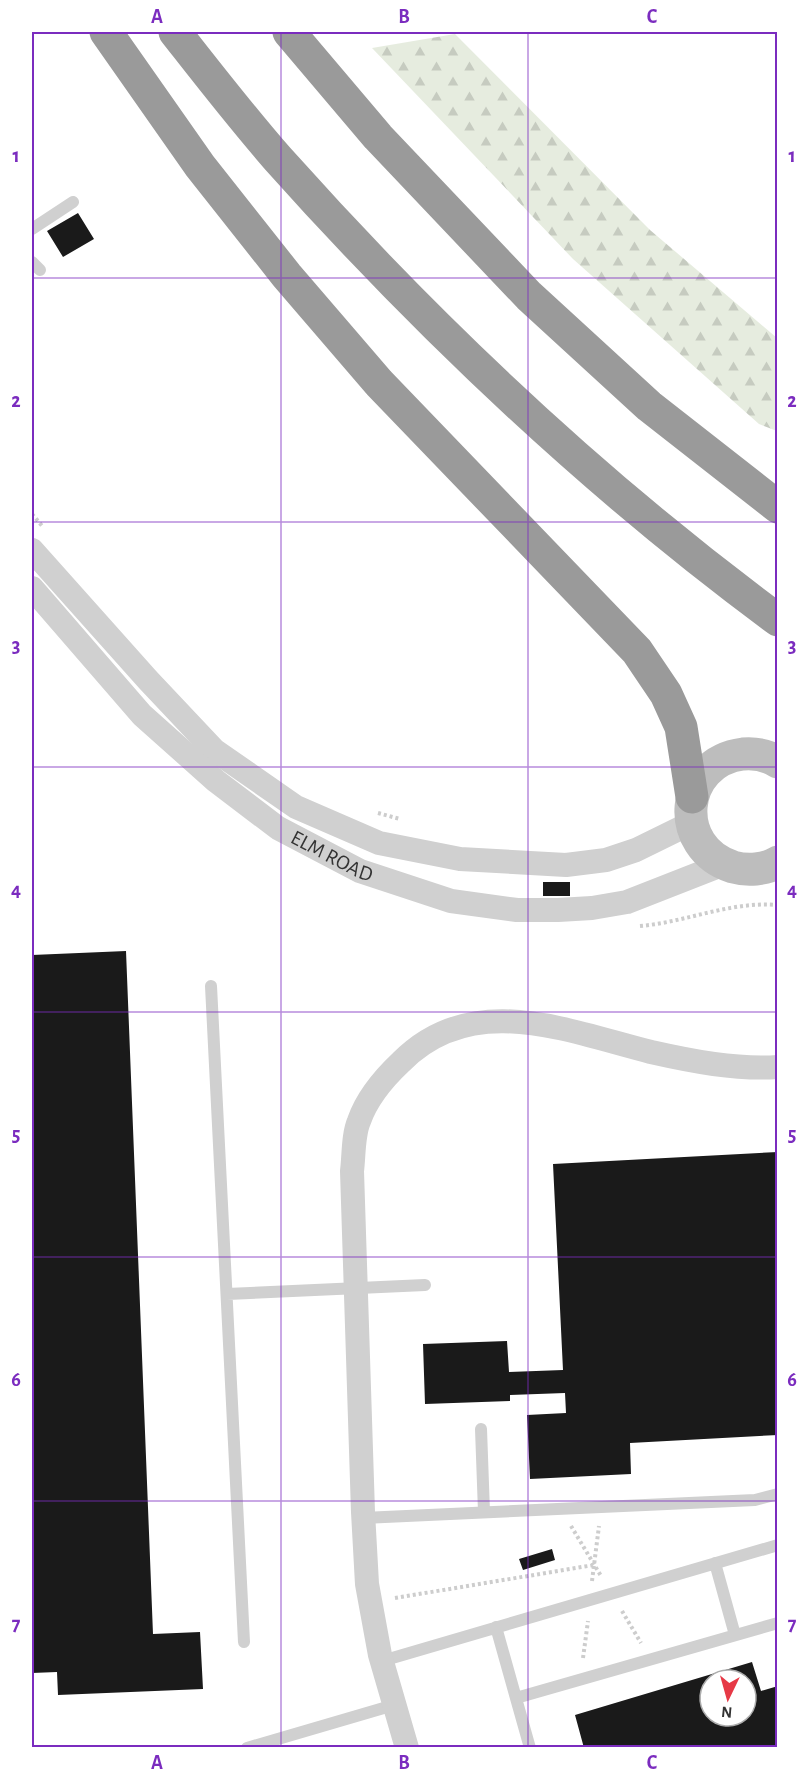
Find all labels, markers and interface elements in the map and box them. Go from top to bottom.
text: A [151,7,163,27]
text: B [398,7,410,27]
text: C [647,7,658,27]
text: 1 [12,146,20,166]
text: 1 [788,146,796,166]
text: 2 [11,391,21,411]
text: 2 [787,391,797,411]
text: 3 [12,636,20,656]
text: 3 [788,636,796,656]
street label: ELM ROAD [287,827,375,886]
text: 4 [11,880,21,900]
text: 4 [787,880,797,900]
text: 5 [12,1125,20,1145]
text: 5 [788,1125,796,1145]
text: 6 [11,1370,21,1390]
text: 6 [787,1370,797,1390]
text: 7 [12,1614,21,1634]
text: 7 [788,1614,797,1634]
north arrow [698,1668,758,1728]
text: N [721,1703,733,1720]
text: A [151,1753,163,1773]
text: B [398,1753,410,1773]
text: C [647,1753,658,1773]

